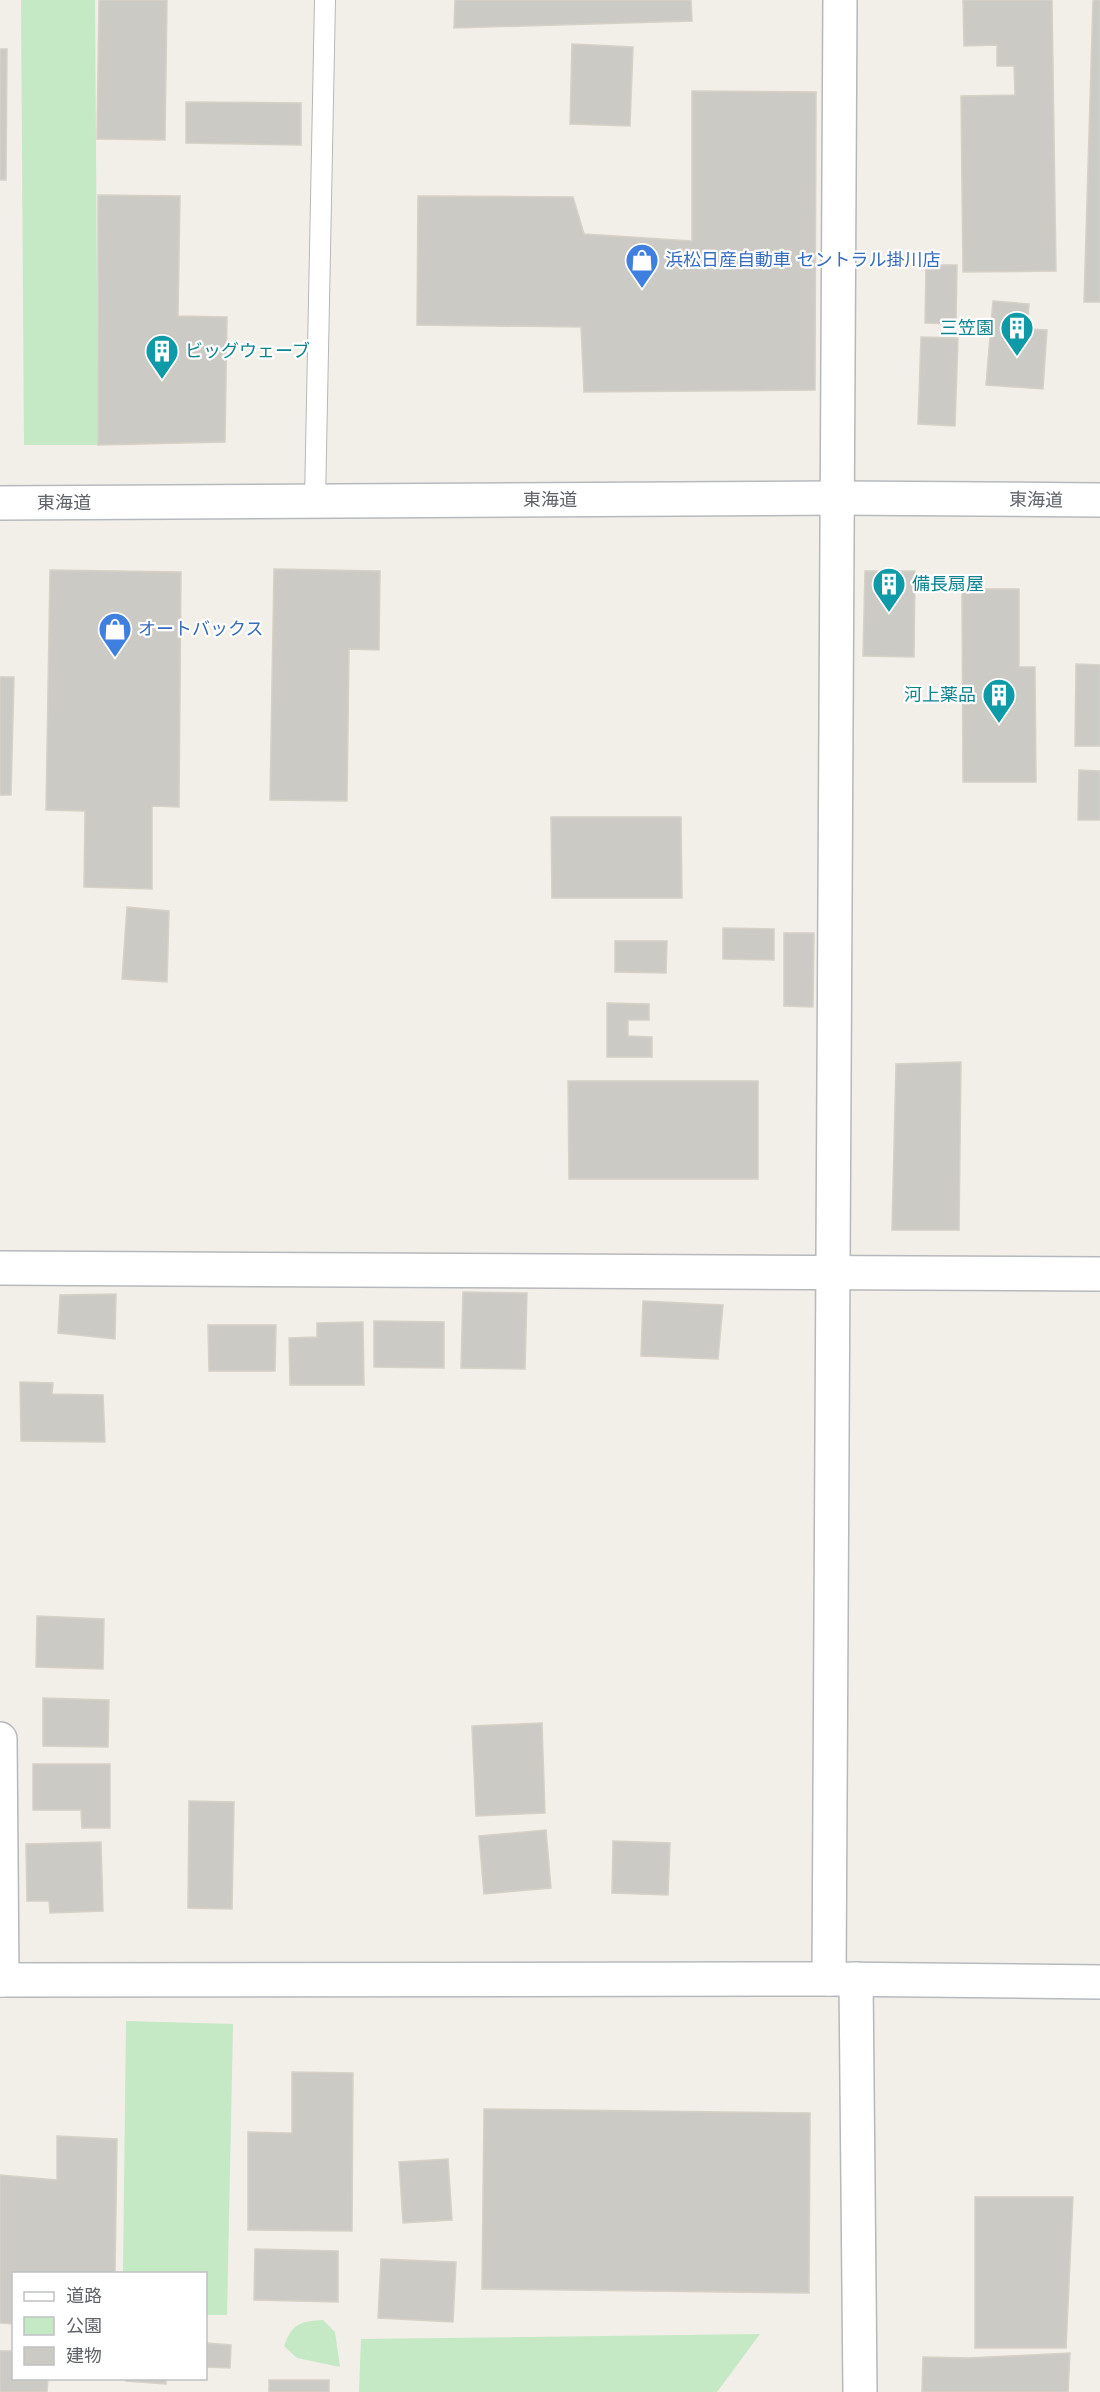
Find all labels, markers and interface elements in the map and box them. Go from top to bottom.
shop icon: 浜松日産自動車 セントラル掛川店 [624,242,660,289]
place label: 浜松日産自動車 セントラル掛川店 [665,247,940,273]
building icon: 三笠園 [999,310,1035,357]
place label: 三笠園 [940,315,994,341]
building icon: ビッグウェーブ [144,333,180,380]
place label: ビッグウェーブ [185,338,310,364]
street label: 東海道 [523,487,577,513]
street label: 東海道 [1009,487,1063,513]
street label: 東海道 [37,490,91,516]
building icon: 備長扇屋 [871,566,907,613]
place label: 備長扇屋 [912,571,984,597]
shop icon: オートバックス [97,611,133,658]
place label: オートバックス [138,616,263,642]
building icon: 河上薬品 [981,677,1017,724]
place label: 河上薬品 [904,682,976,708]
legend [12,2272,207,2380]
text: 道路 [66,2283,102,2309]
text: 公園 [66,2313,102,2339]
text: 建物 [66,2343,102,2369]

